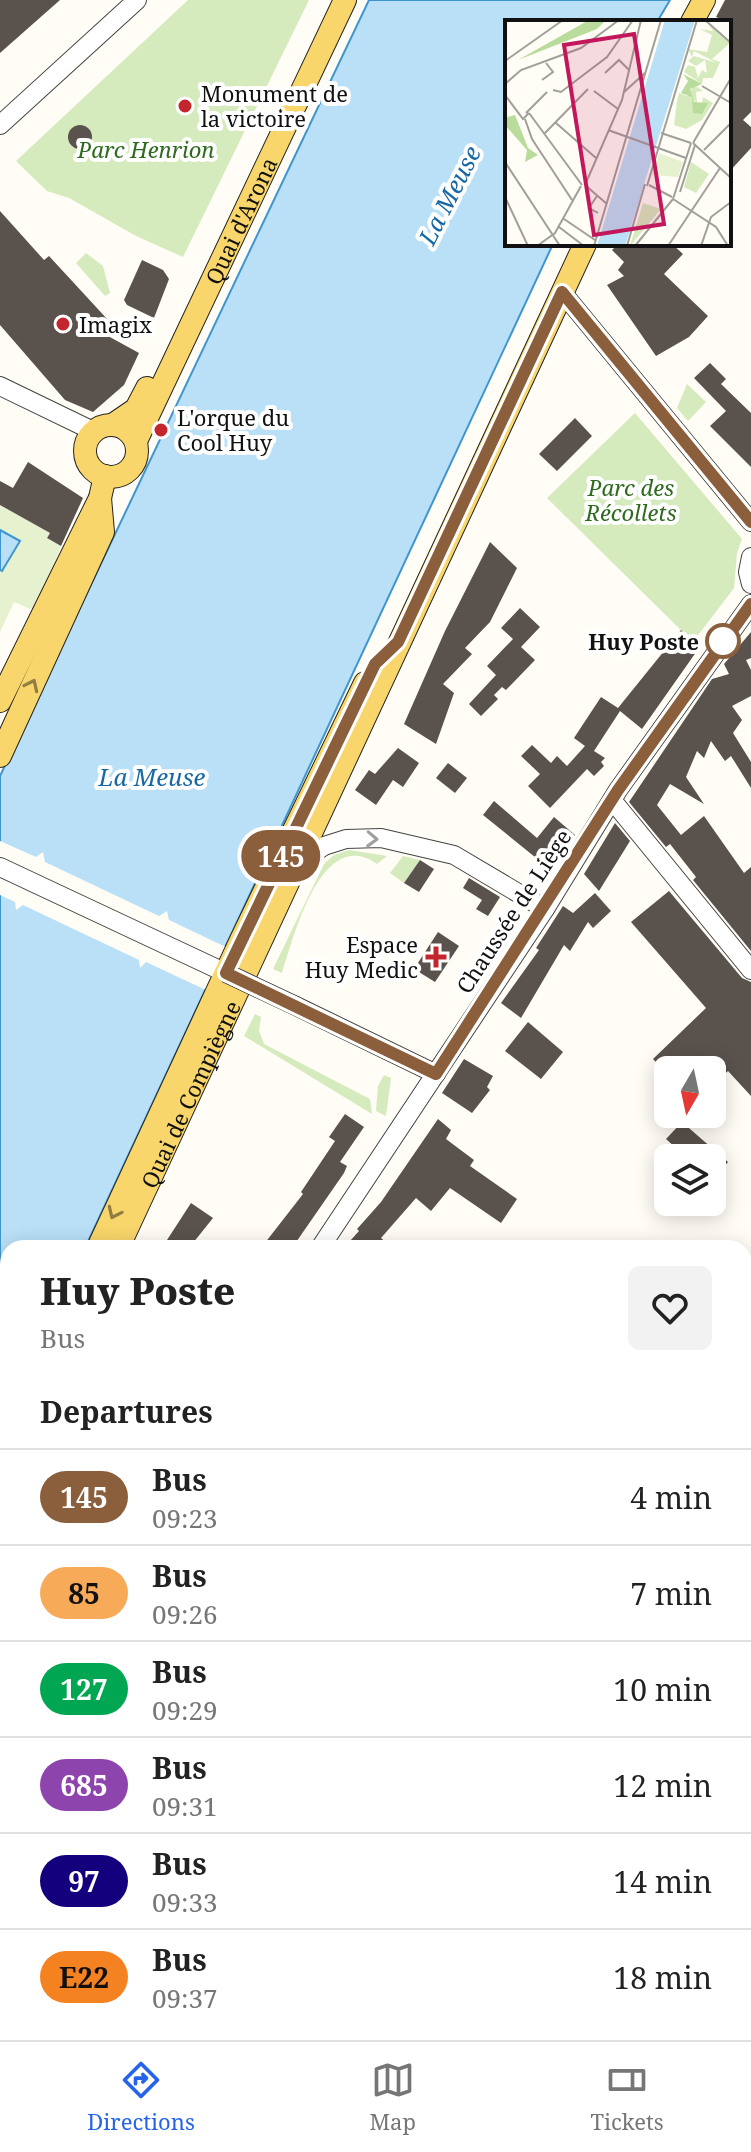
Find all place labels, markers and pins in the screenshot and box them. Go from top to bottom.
place label: Monument de la victoire [201,78,348,133]
marker: Monument de la victoire [176,97,194,115]
place label: Imagix [79,309,152,339]
marker: Imagix [54,315,72,333]
place label: L'orque du Cool Huy [177,402,289,457]
marker: L'orque du Cool Huy [152,421,170,439]
marker: Huy Poste [706,624,740,658]
place label: Huy Poste [588,626,699,656]
place label: Espace Huy Medic [305,929,418,984]
marker: Espace Huy Medic [425,946,447,968]

